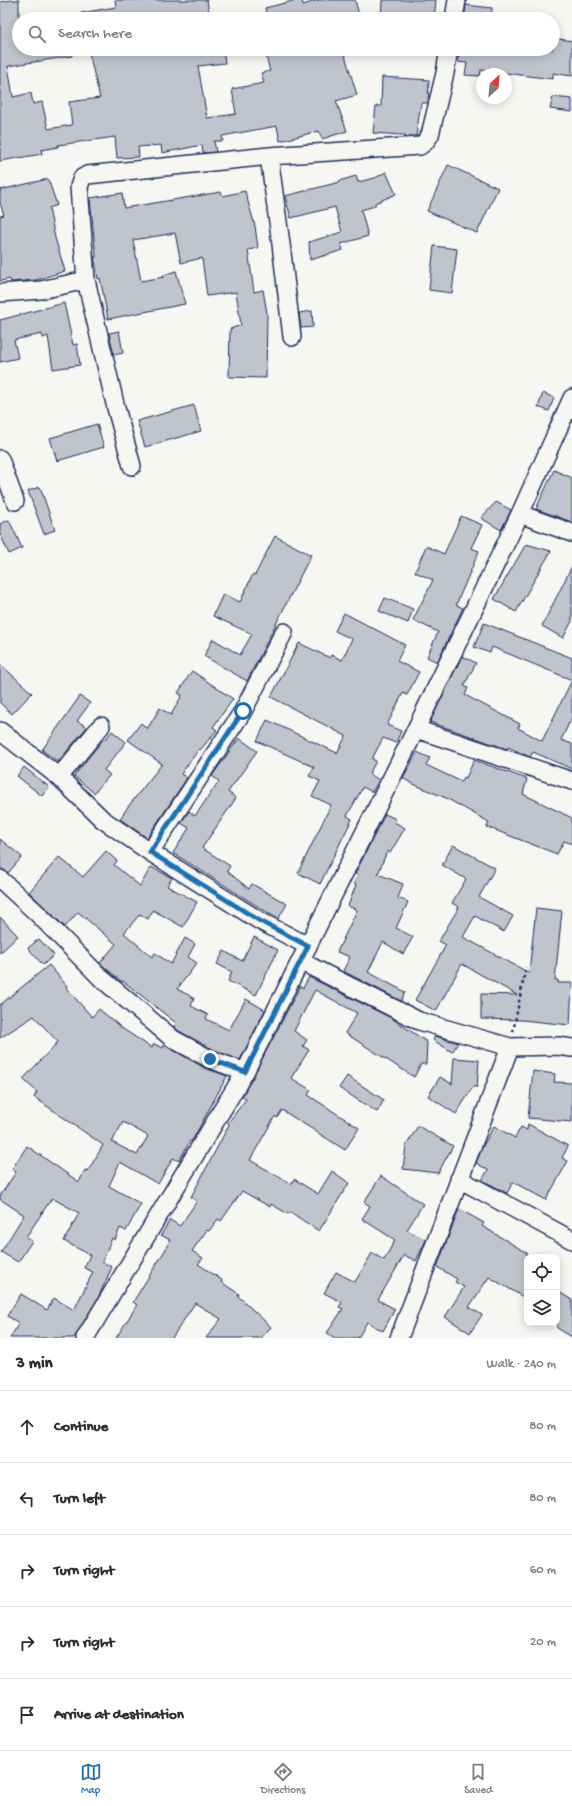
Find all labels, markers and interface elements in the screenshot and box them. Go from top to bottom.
search box [12,12,560,56]
icon: search [26,23,48,45]
text: Search here [58,25,132,43]
north arrow [476,68,512,104]
route start [234,702,252,720]
route end [201,1050,219,1068]
map controls [524,1254,560,1326]
button: locate [524,1254,560,1290]
button: layers [524,1290,560,1326]
text: 3 min [16,1354,53,1374]
text: Walk · 240 m [487,1357,556,1372]
icon: ahead [16,1416,38,1438]
text: Continue [54,1418,108,1436]
text: 80 m [529,1419,556,1434]
icon: left [16,1488,38,1510]
text: Turn left [54,1490,105,1508]
text: 80 m [529,1491,556,1506]
icon: right [16,1560,38,1582]
text: Turn right [54,1562,114,1580]
text: 60 m [530,1563,556,1578]
icon: right [16,1632,38,1654]
text: Turn right [54,1634,114,1652]
text: 20 m [530,1635,556,1650]
icon: arrive [16,1704,38,1726]
text: Arrive at destination [54,1706,184,1724]
tab: Map [80,1761,102,1797]
tab: Directions [261,1761,305,1797]
tab: Saved [464,1761,492,1797]

